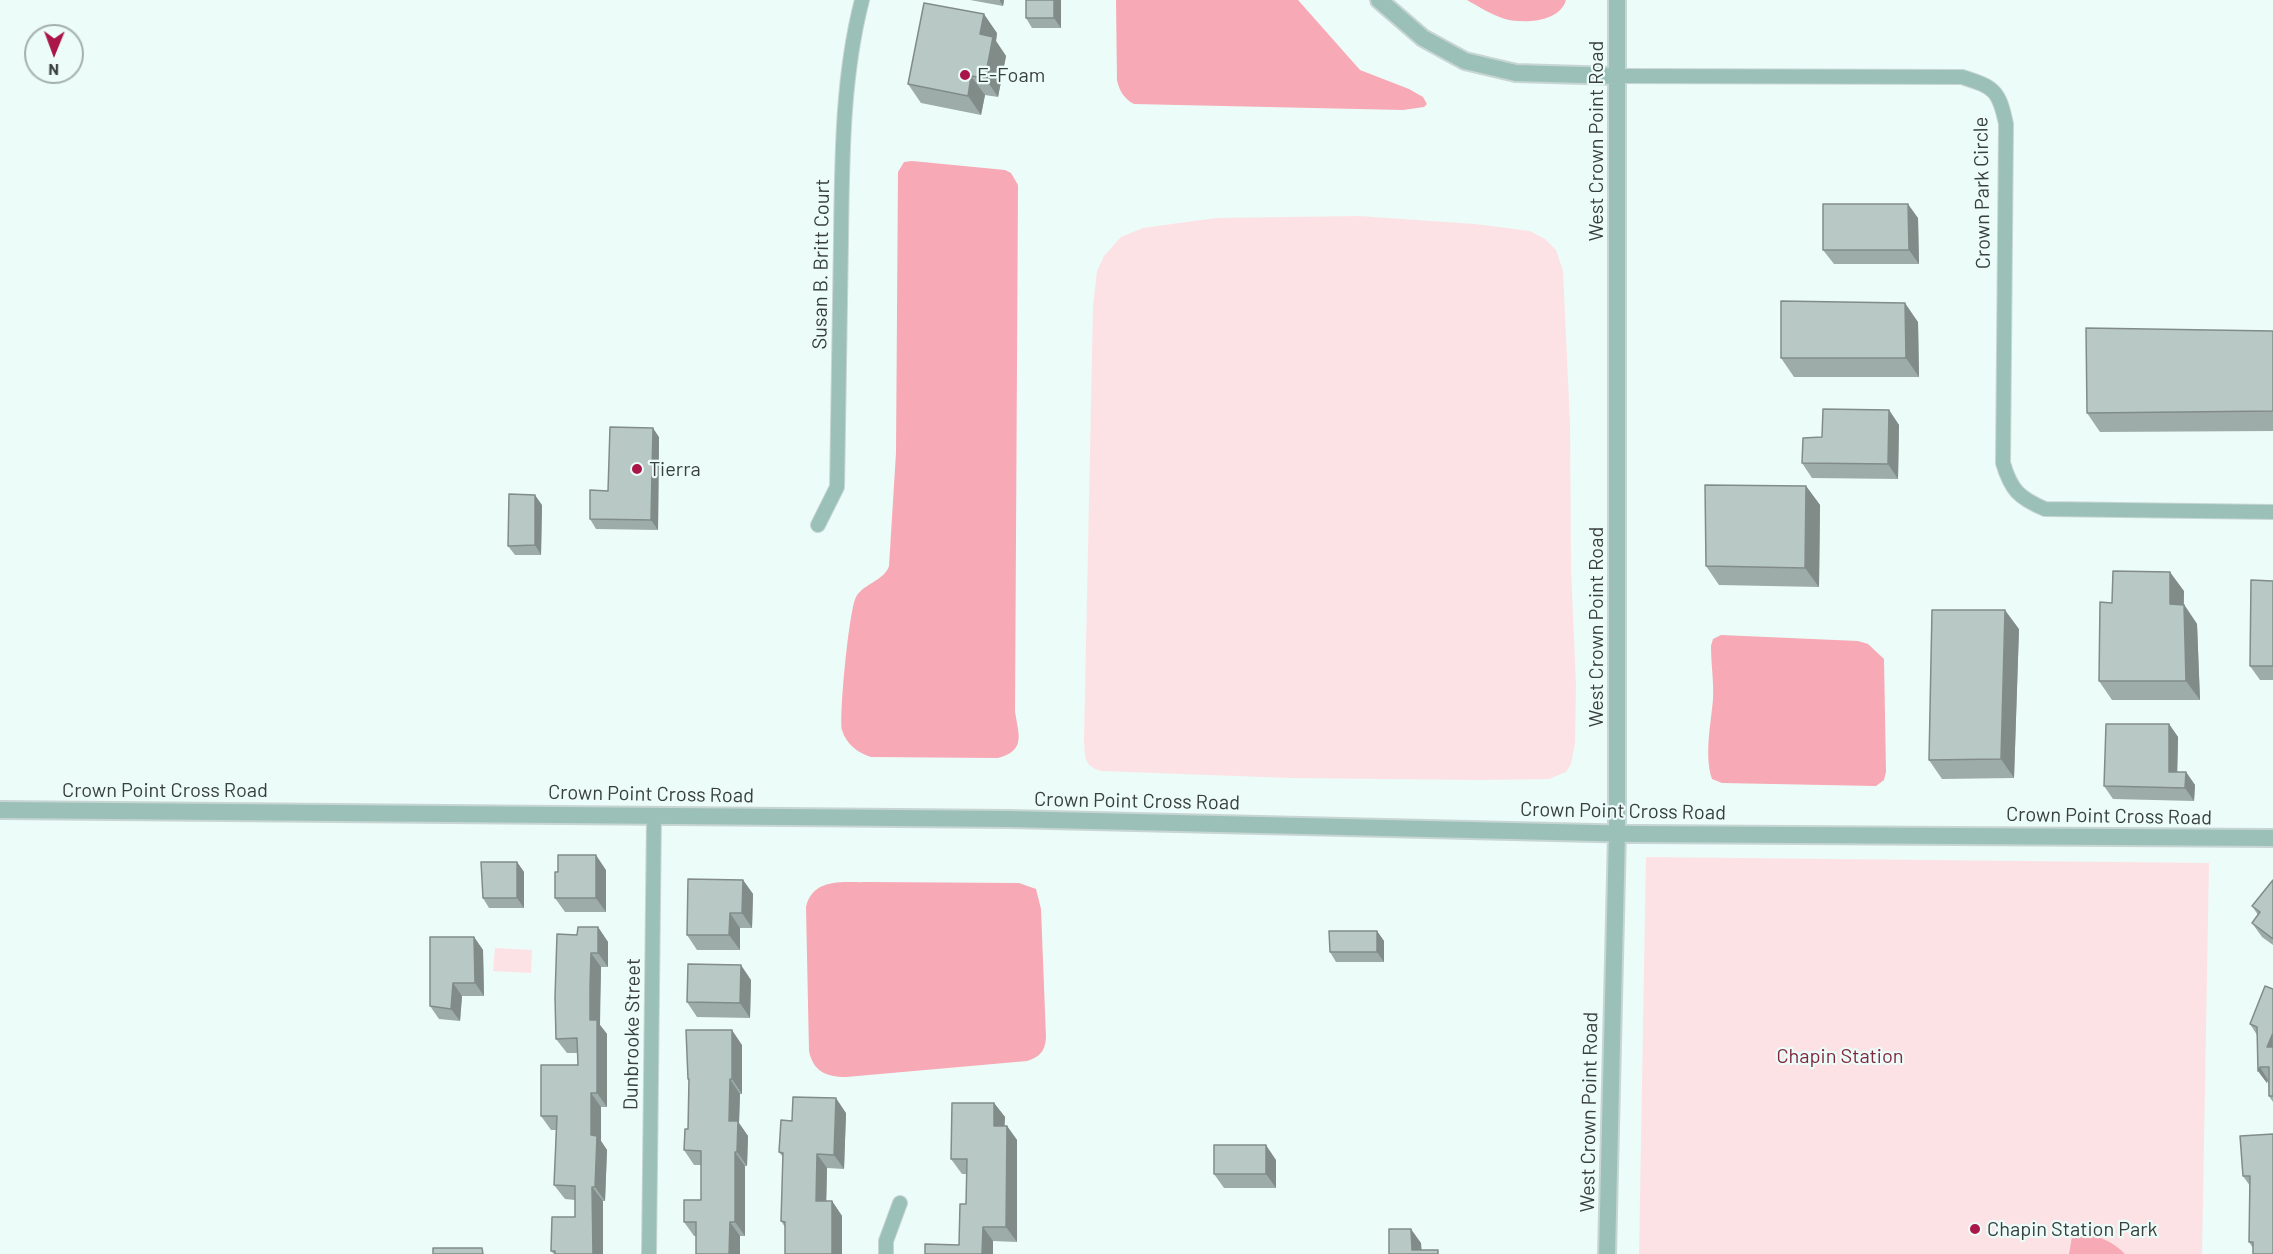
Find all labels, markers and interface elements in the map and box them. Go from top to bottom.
north arrow [24,24,84,84]
street label: West Crown Point Road [1584,41,1608,241]
text: N [48,61,59,80]
place label: E-Foam [977,63,1045,87]
marker: E-Foam [958,68,972,82]
street label: Crown Park Circle [1969,117,1995,269]
street label: Susan B. Britt Court [808,178,834,350]
place label: Tierra [649,457,701,481]
marker: Tierra [630,462,644,476]
street label: West Crown Point Road [1584,527,1608,727]
street label: Crown Point Cross Road [62,778,268,802]
street label: Crown Point Cross Road [548,780,754,808]
street label: Crown Point Cross Road [1034,787,1240,815]
street label: Crown Point Cross Road [1520,797,1726,825]
street label: Crown Point Cross Road [2006,802,2212,830]
street label: Dunbrooke Street [619,958,645,1110]
street label: West Crown Point Road [1575,1011,1603,1213]
park label: Chapin Station [1776,1044,1904,1068]
place label: Chapin Station Park [1987,1217,2158,1241]
marker: Chapin Station Park [1968,1222,1982,1236]

